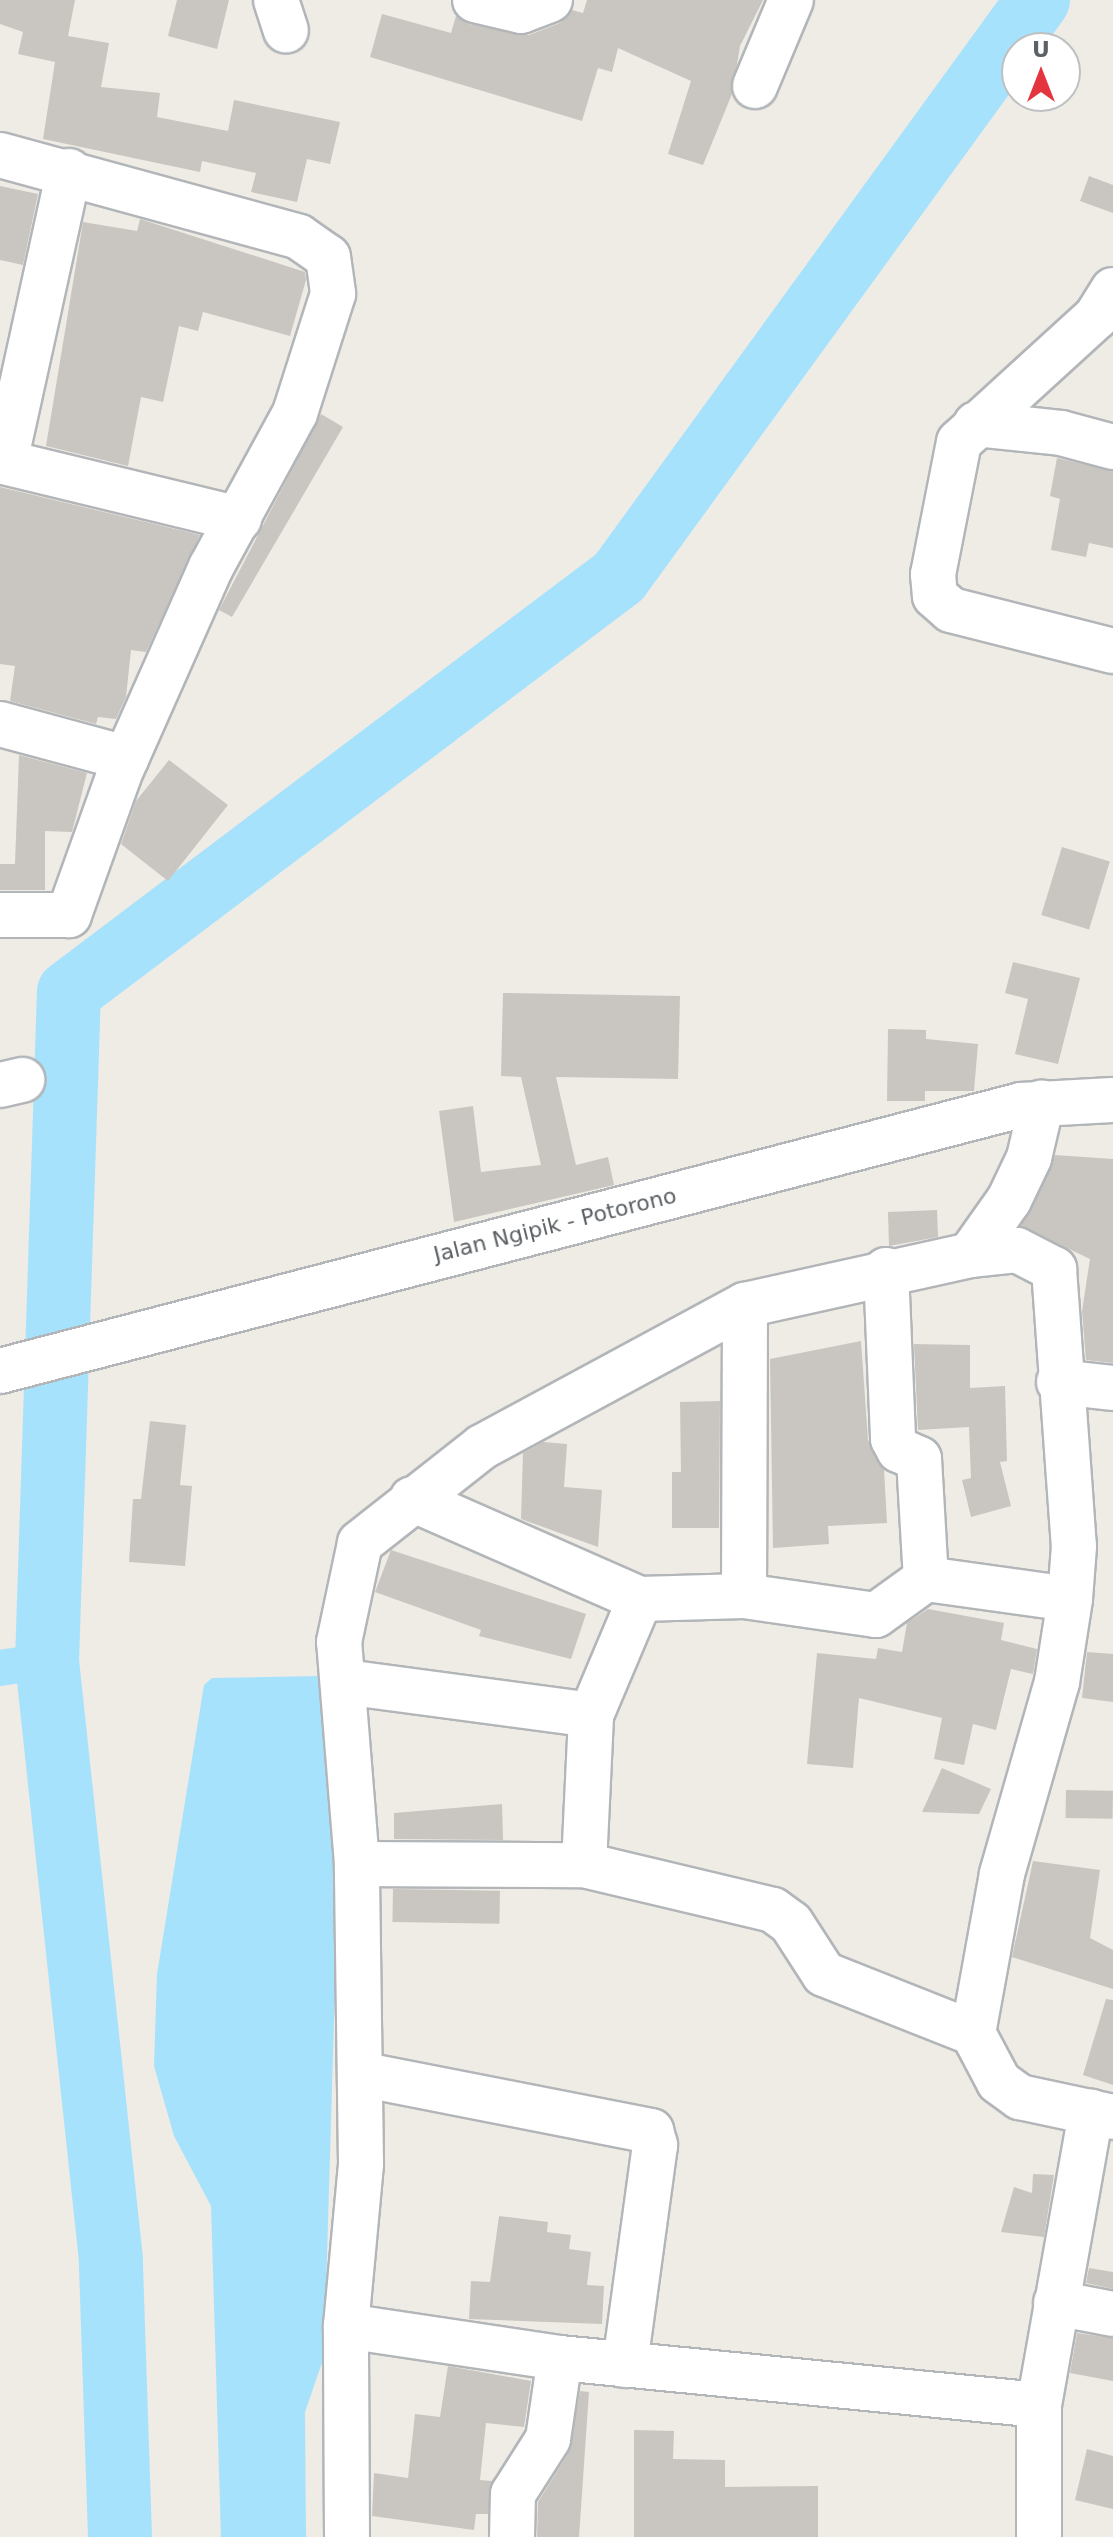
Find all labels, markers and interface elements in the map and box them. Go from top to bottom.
north arrow [1001,32,1081,112]
text: U [1032,37,1050,62]
street label: Jalan Ngipik - Potorono [431,1182,679,1268]

